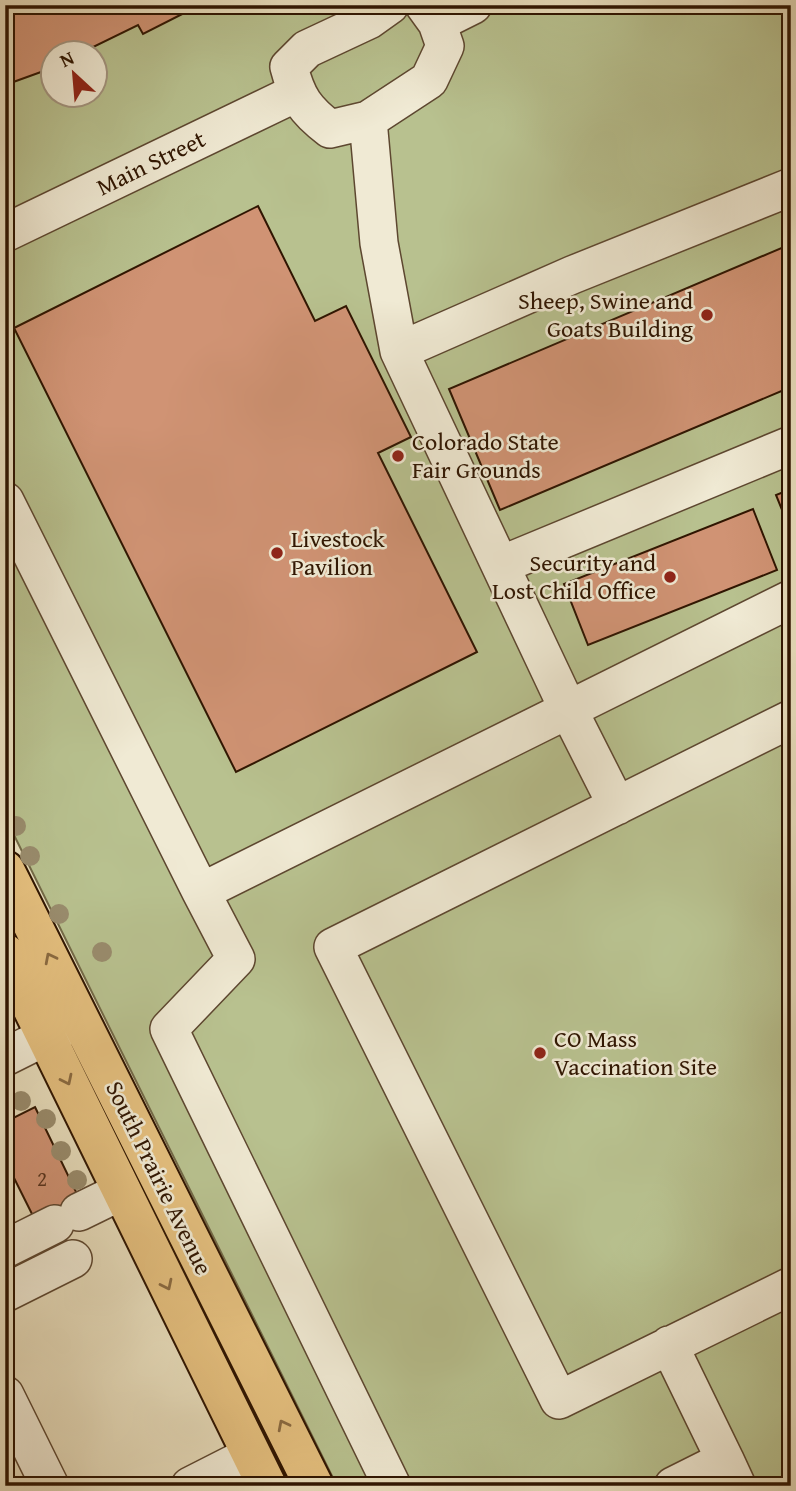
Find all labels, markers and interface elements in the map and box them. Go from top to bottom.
north arrow [38,38,108,108]
text: N [55,43,79,74]
street label: Main Street [90,121,212,204]
place label: Sheep, Swine and Goats Building [518,283,693,346]
marker: Sheep, Swine and Goats Building [699,307,715,323]
place label: Colorado State Fair Grounds [412,424,559,487]
marker: Colorado State Fair Grounds [390,448,406,464]
place label: Livestock Pavilion [291,521,386,584]
marker: Livestock Pavilion [269,545,285,561]
place label: Security and Lost Child Office [492,545,656,608]
marker: Security and Lost Child Office [662,569,678,585]
one-way arrow [44,953,58,966]
place label: CO Mass Vaccination Site [554,1021,717,1084]
marker: CO Mass Vaccination Site [532,1045,548,1061]
one-way arrow [59,1073,73,1085]
street label: South Prairie Avenue [97,1075,222,1281]
house number: 2 [37,1163,47,1194]
one-way arrow [159,1278,173,1290]
one-way arrow [278,1420,292,1432]

